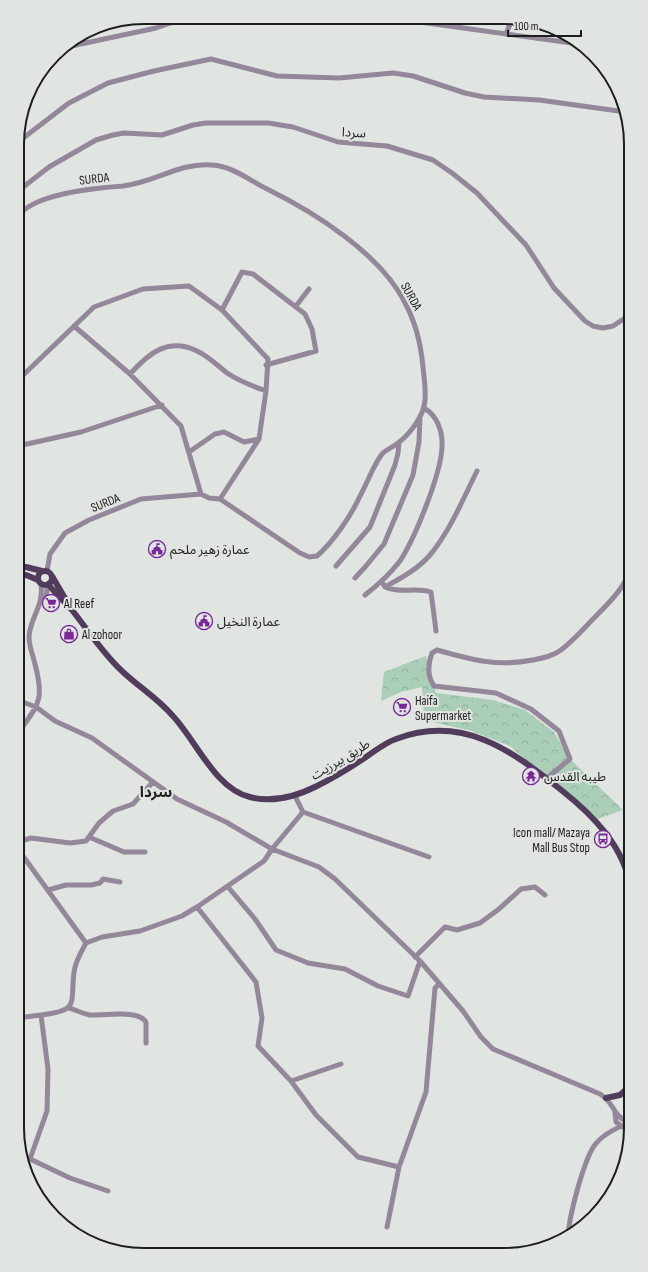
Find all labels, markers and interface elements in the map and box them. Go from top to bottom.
scale bar [508,12,581,38]
text: 100 m [514,19,539,34]
street label: سردا [341,124,367,142]
street label: SURDA [78,169,110,189]
street label: SURDA [397,280,426,314]
street label: SURDA [89,490,123,516]
public building icon: عمارة زهير ملحم [147,539,167,559]
place label: عمارة زهير ملحم [170,542,250,560]
supermarket icon: Al Reef [41,593,61,613]
place label: Al Reef [63,596,95,612]
public building icon: عمارة النخيل [194,611,214,631]
place label: عمارة النخيل [217,614,280,630]
shop icon: Al zohoor [59,624,79,644]
place label: Al zohoor [81,627,122,643]
place label: Haifa Supermarket [415,693,471,724]
supermarket icon: Haifa Supermarket [392,697,412,717]
street label: طريق بيرزيت [308,736,373,784]
temple icon: طيبه القدس [521,766,541,786]
place label: طيبه القدس [544,769,606,785]
district label: سردا [140,783,172,802]
place label: Icon mall/ Mazaya Mall Bus Stop [513,825,590,856]
bus stop icon: Icon mall/ Mazaya Mall Bus Stop [593,829,613,849]

